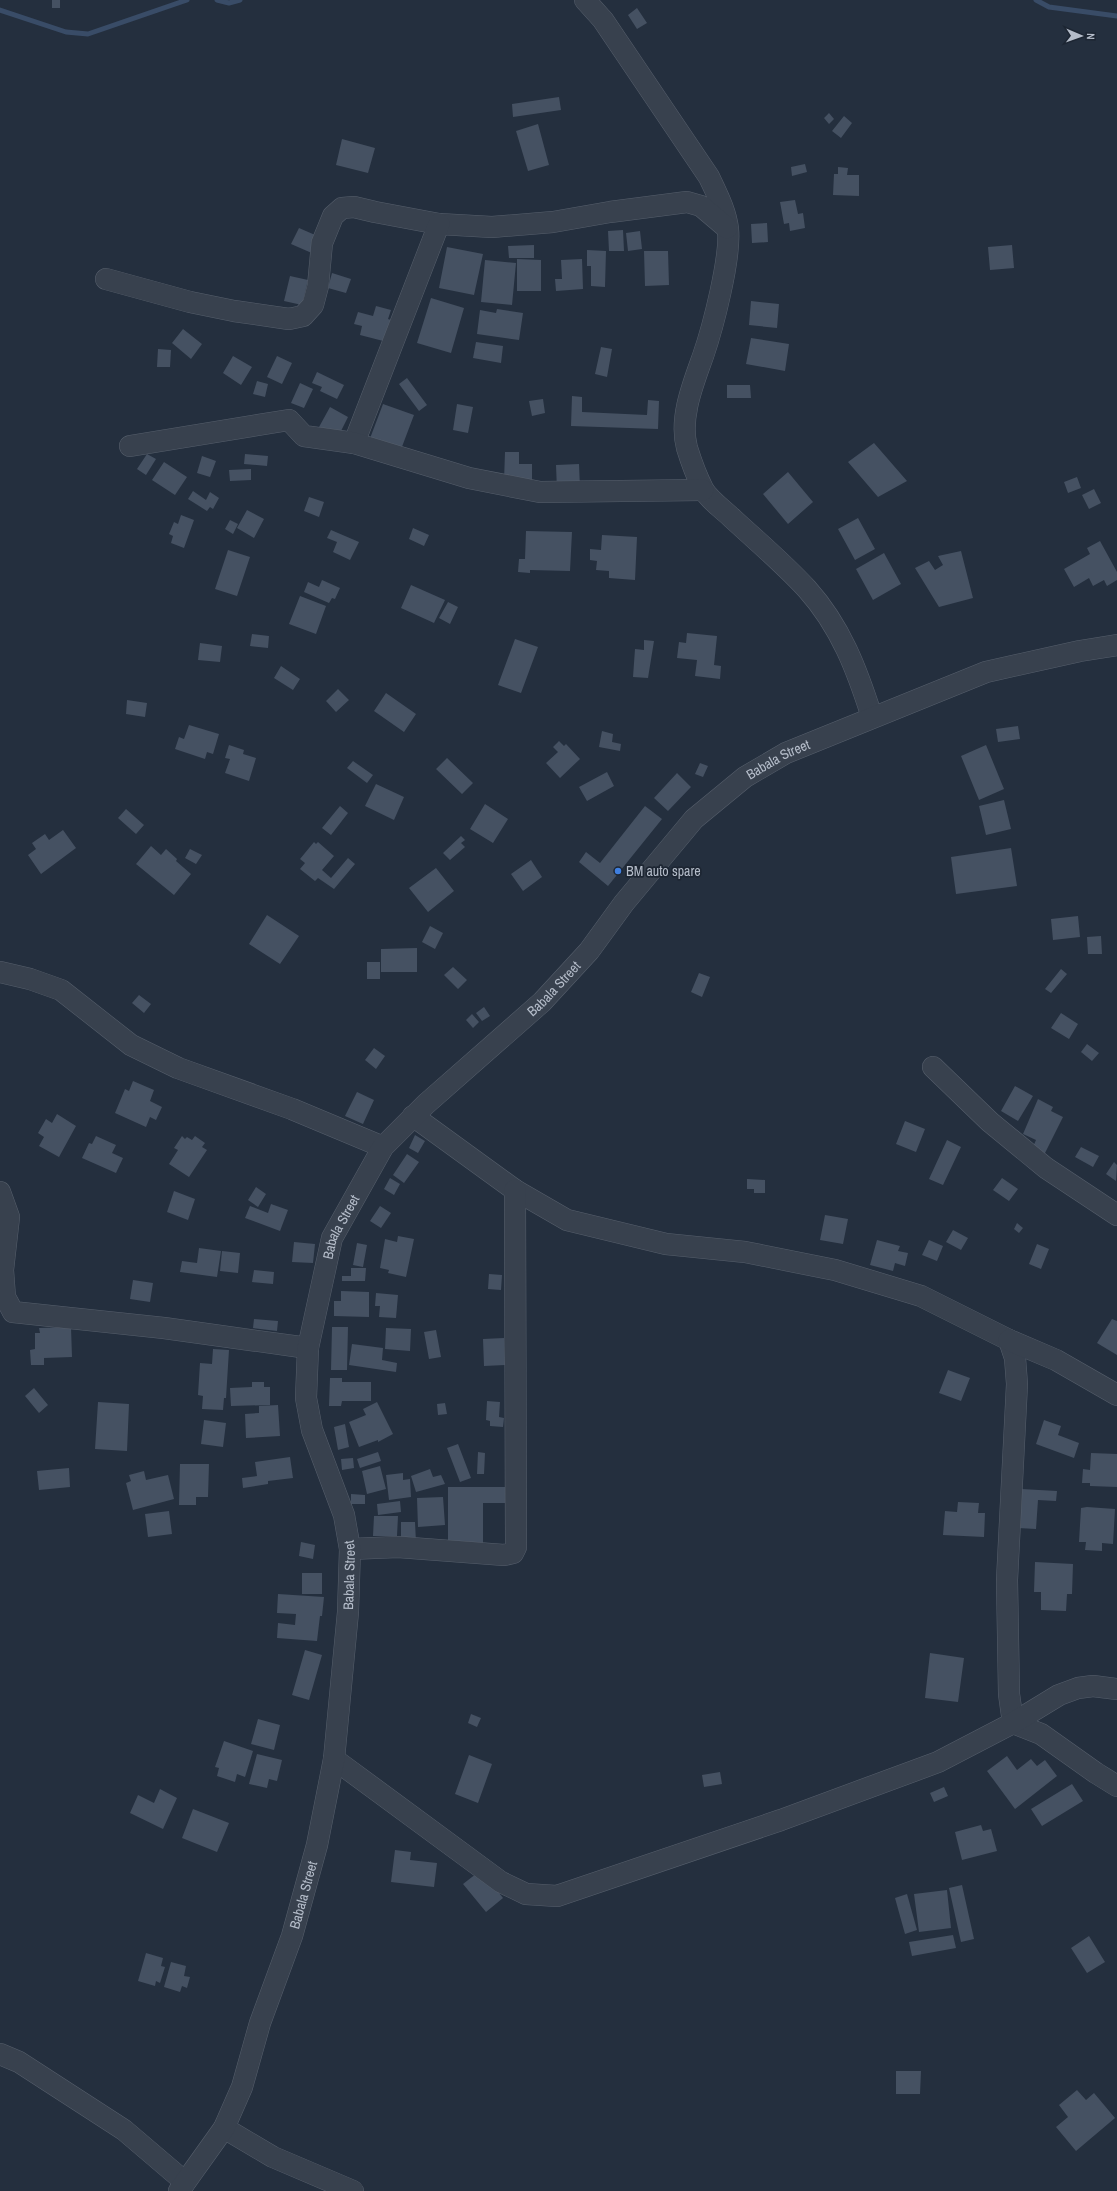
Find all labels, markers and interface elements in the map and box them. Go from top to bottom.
north arrow [1061,16,1101,56]
text: N [1084,33,1098,40]
street label: Babala Street [743,735,812,783]
place label: BM auto spare [626,862,701,880]
marker: BM auto spare [613,866,623,876]
street label: Babala Street [523,957,584,1020]
street label: Babala Street [319,1192,363,1261]
street label: Babala Street [339,1539,359,1610]
street label: Babala Street [285,1859,321,1931]

